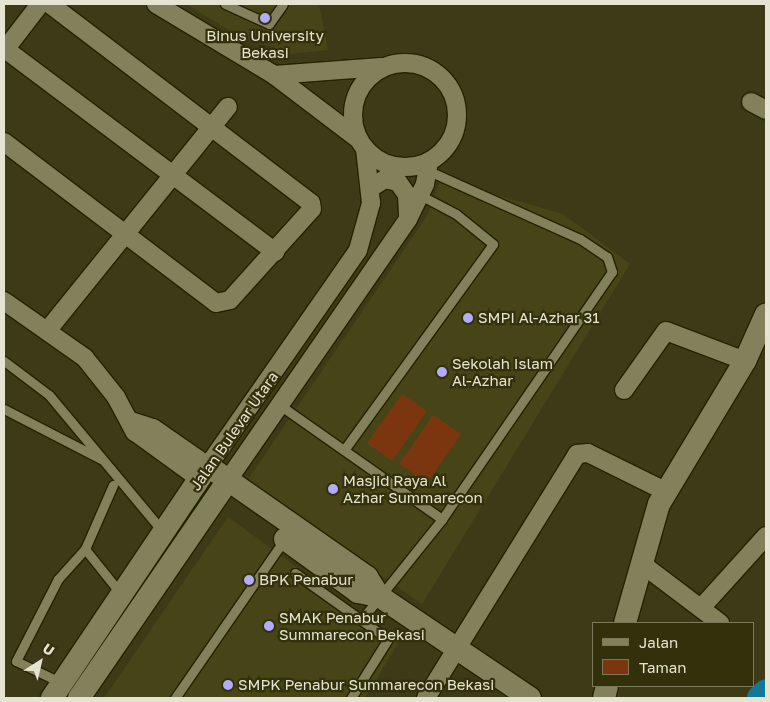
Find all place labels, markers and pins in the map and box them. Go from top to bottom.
marker: Binus University Bekasi [259,12,271,24]
place label: Binus University Bekasi [206,26,324,61]
place label: SMPI Al-Azhar 31 [478,309,600,327]
marker: SMPI Al-Azhar 31 [462,312,474,324]
place label: Sekolah Islam Al-Azhar [452,354,553,389]
marker: Sekolah Islam Al-Azhar [436,366,448,378]
place label: Masjid Raya Al Azhar Summarecon [343,471,483,506]
marker: Masjid Raya Al Azhar Summarecon [327,483,339,495]
place label: BPK Penabur [259,571,353,589]
marker: BPK Penabur [243,574,255,586]
place label: SMAK Penabur Summarecon Bekasi [279,608,425,643]
marker: SMAK Penabur Summarecon Bekasi [263,620,275,632]
place label: SMPK Penabur Summarecon Bekasi [238,676,494,694]
marker: SMPK Penabur Summarecon Bekasi [222,679,234,691]

